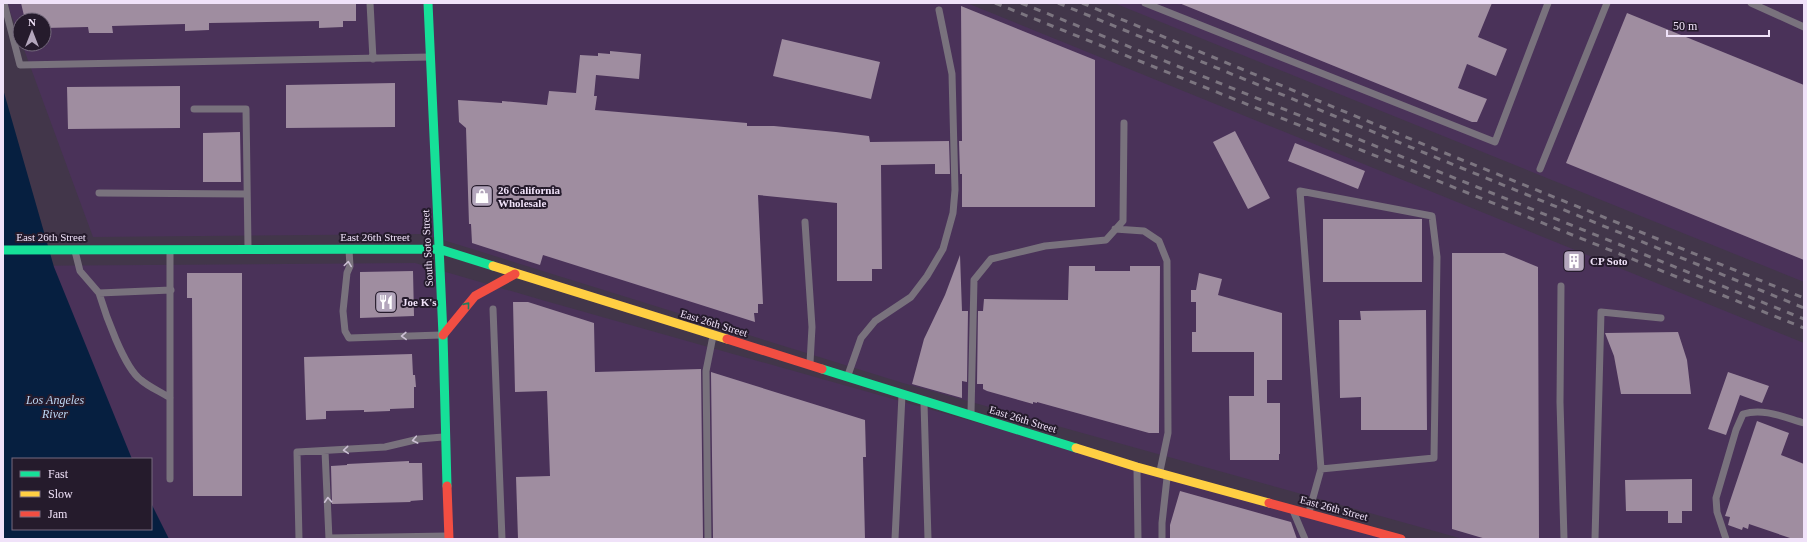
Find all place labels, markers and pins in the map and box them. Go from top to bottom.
shop icon: 26 California Wholesale [469,183,495,209]
place label: 26 California Wholesale [498,184,561,209]
building icon: CP Soto [1561,248,1587,274]
place label: CP Soto [1590,255,1628,267]
restaurant icon: Joe K's [373,289,399,315]
place label: Joe K's [402,296,437,308]

